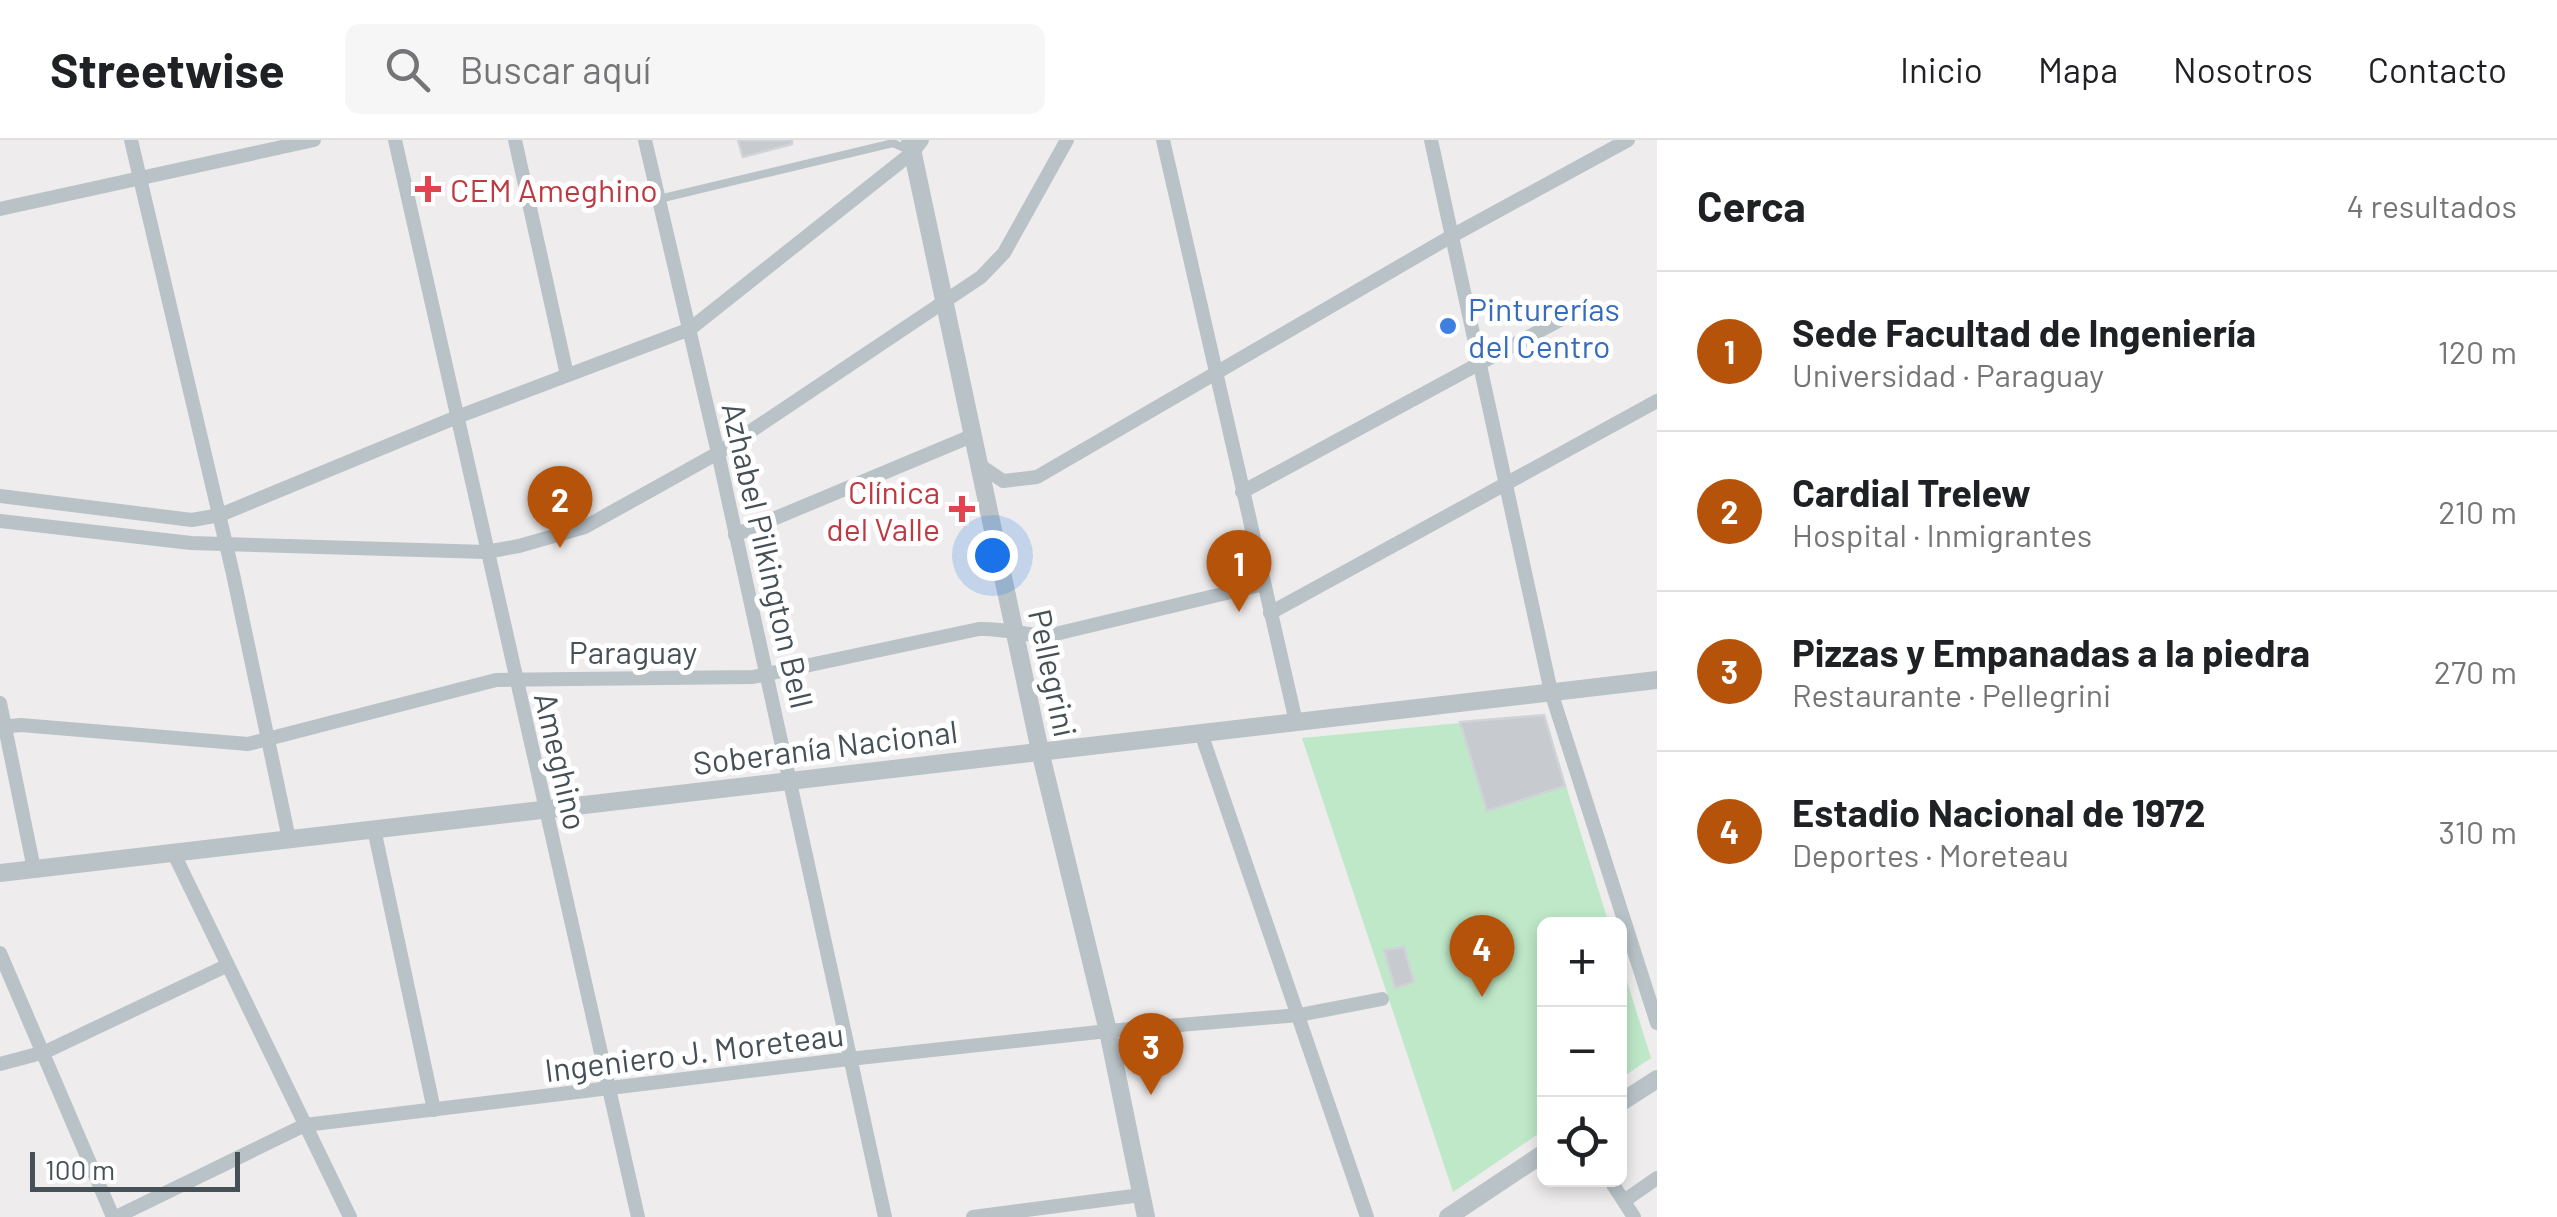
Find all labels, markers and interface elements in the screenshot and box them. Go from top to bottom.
search box [345,24,1045,114]
text: Streetwise [50,40,285,98]
icon: search [380,42,435,97]
text: Buscar aquí [460,46,651,92]
text: Inicio [1900,48,1983,90]
text: Mapa [2038,48,2118,90]
text: Nosotros [2173,48,2313,90]
text: Contacto [2368,48,2507,90]
place label: CEM Ameghino [450,170,658,208]
marker: CEM Ameghino [415,176,441,202]
text: Cerca [1697,180,1806,230]
text: 4 resultados [2347,186,2517,224]
place label: Pinturerías del Centro [1468,289,1620,364]
text: Sede Facultad de Ingeniería [1792,309,2256,355]
marker: Pinturerías del Centro [1437,315,1459,337]
text: 1 [1724,332,1735,370]
text: 120 m [2438,332,2517,370]
text: Universidad · Paraguay [1792,355,2104,393]
street label: Azhabel Pilkington Bell [715,398,823,712]
pin: 2 [528,466,592,548]
text: Cardial Trelew [1792,469,2031,515]
place label: Clínica del Valle [826,472,940,547]
text: 2 [1721,492,1738,530]
text: 210 m [2438,492,2517,530]
marker: Clínica del Valle [949,496,975,522]
text: Hospital · Inmigrantes [1792,515,2092,553]
your location [967,530,1018,581]
pin: 1 [1206,530,1272,612]
street label: Pellegrini [1022,606,1086,740]
text: Pizzas y Empanadas a la piedra [1792,629,2310,675]
street label: Paraguay [569,632,697,670]
text: 3 [1721,652,1738,690]
text: 270 m [2434,652,2517,690]
text: Restaurante · Pellegrini [1792,675,2111,713]
street label: Ameghino [528,689,596,833]
street label: Soberanía Nacional [691,711,959,781]
text: Estadio Nacional de 1972 [1792,789,2206,835]
text: 4 [1720,812,1739,850]
text: 310 m [2439,812,2517,850]
text: Deportes · Moreteau [1792,835,2069,873]
pin: 4 [1450,914,1514,997]
map controls [1537,917,1627,1187]
button: + [1537,917,1627,1007]
button: − [1537,1007,1627,1097]
pin: 3 [1118,1012,1184,1095]
street label: Ingeniero J. Moreteau [542,1014,846,1088]
button: locate [1537,1097,1627,1187]
scale bar [30,1147,240,1192]
text: 100 m [45,1152,115,1186]

